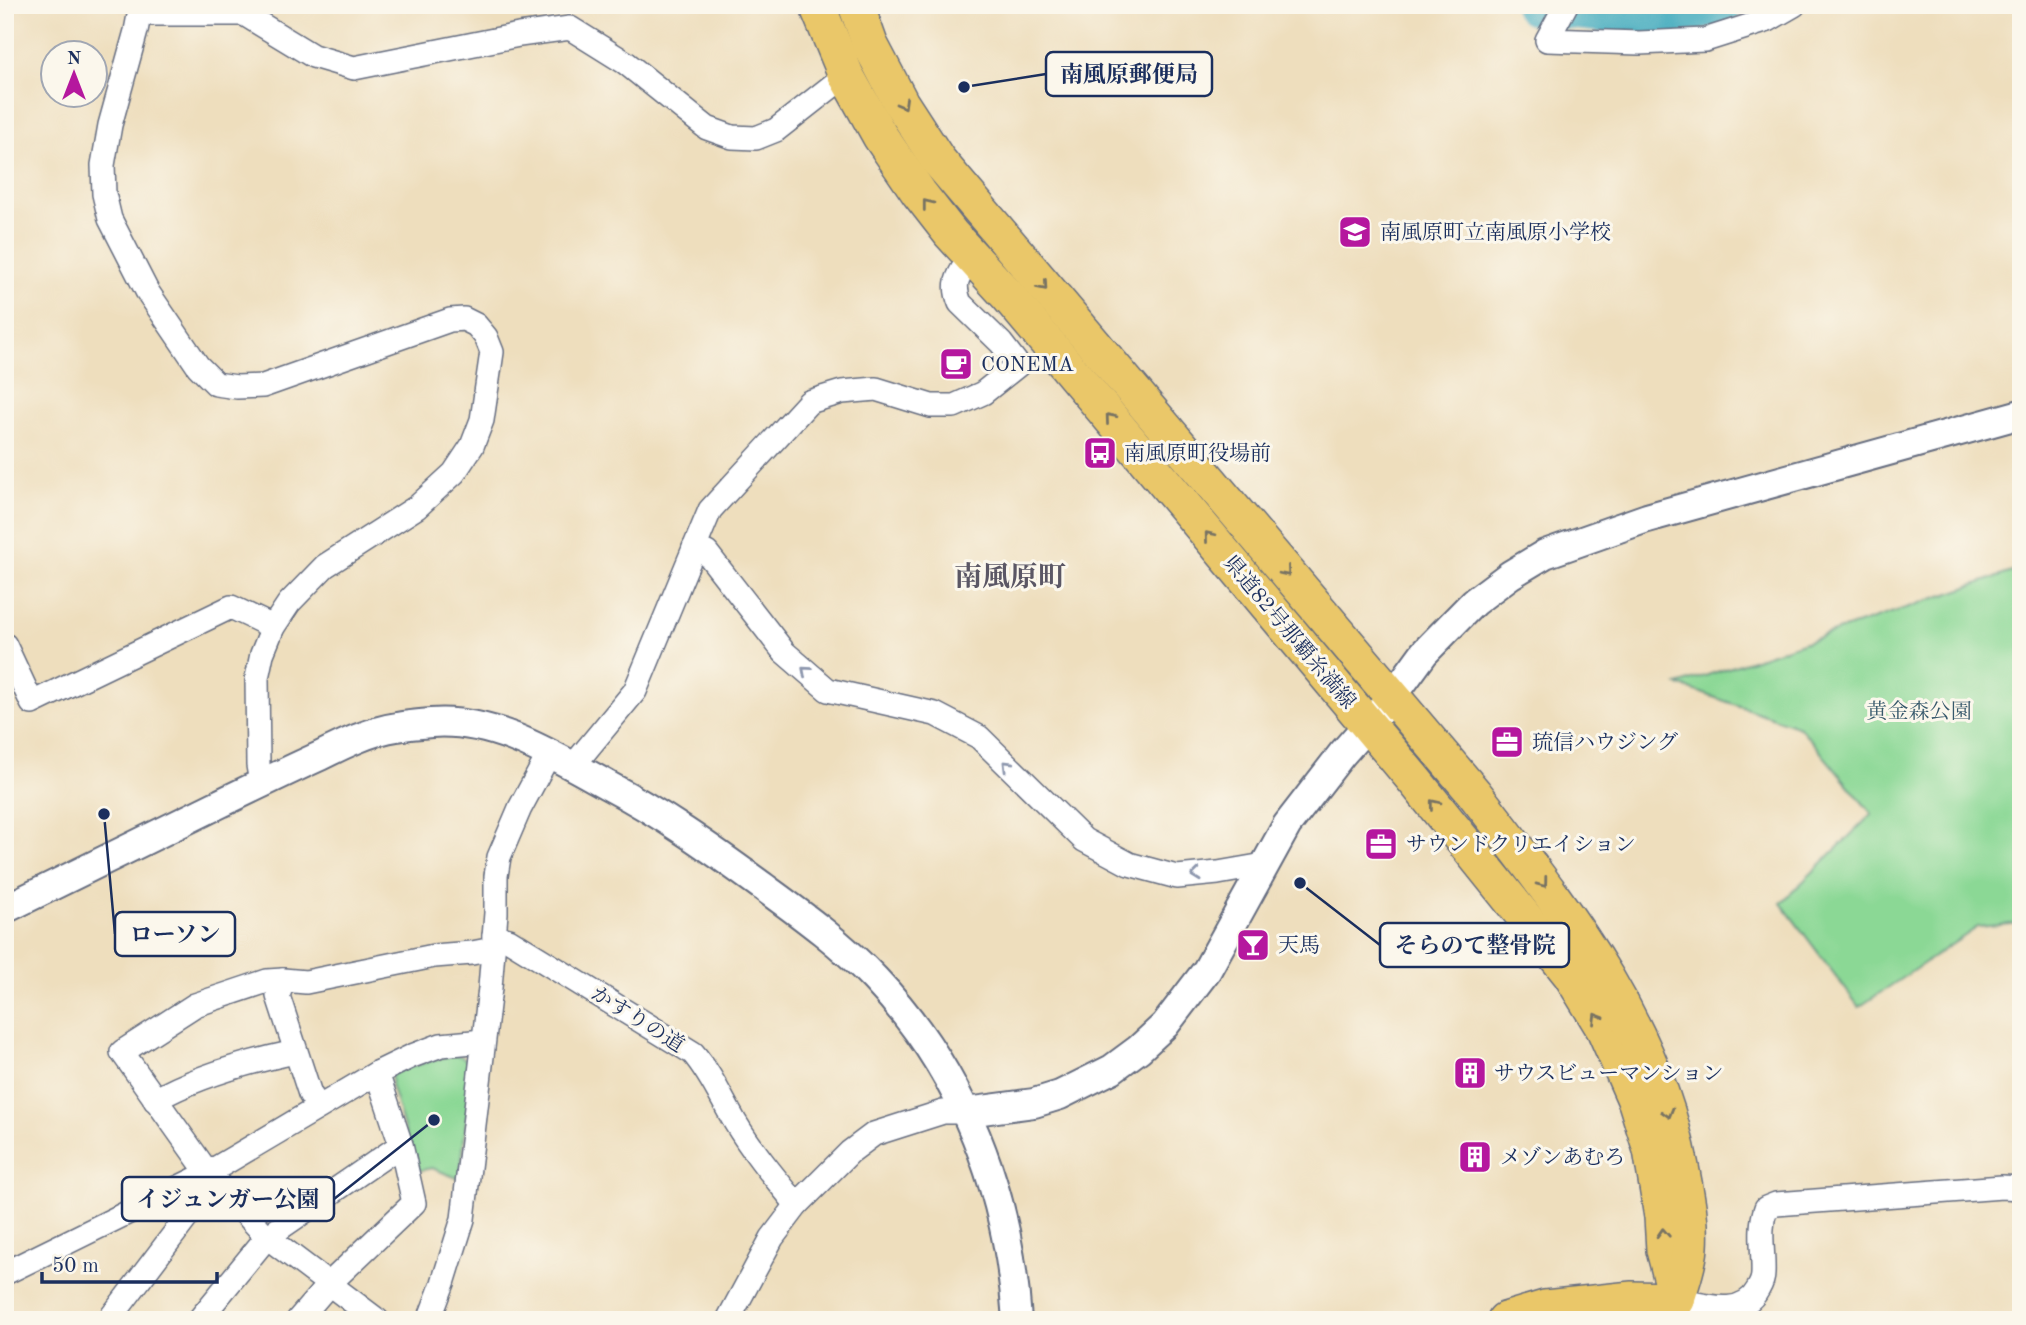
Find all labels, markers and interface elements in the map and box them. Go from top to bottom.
north arrow [38,38,108,108]
text: N [67,50,82,69]
callout: 南風原郵便局 [1046,52,1212,96]
text: 南風原郵便局 [1060,62,1198,87]
one-way arrow [894,96,907,109]
one-way arrow [923,199,936,211]
school or university icon: 南風原町立南風原小学校 [1336,213,1374,251]
place label: 南風原町立南風原小学校 [1380,221,1611,244]
one-way arrow [1035,278,1047,291]
cafe icon: CONEMA [937,345,975,383]
place label: CONEMA [981,355,1074,376]
one-way arrow [1106,413,1118,426]
bus stop icon: 南風原町役場前 [1081,434,1119,472]
place label: 南風原町役場前 [1124,442,1271,465]
one-way arrow [1205,531,1217,544]
street label: 県道82号那覇糸満線 [1219,551,1360,713]
district label: 南風原町 [954,562,1066,593]
one-way arrow [1278,564,1290,577]
one-way arrow [802,667,815,679]
park label: 黄金森公園 [1867,700,1972,723]
office icon: 琉信ハウジング [1488,723,1526,761]
place label: 琉信ハウジング [1532,731,1678,754]
one-way arrow [1002,760,1015,773]
one-way arrow [1430,799,1442,812]
office icon: サウンドクリエイション [1362,825,1400,863]
place label: サウンドクリエイション [1406,834,1636,856]
one-way arrow [1190,867,1201,882]
one-way arrow [1535,876,1548,888]
callout: ローソン [115,912,235,956]
callout: そらのて整骨院 [1380,923,1569,967]
text: ローソン [129,924,221,947]
bar icon: 天馬 [1234,926,1272,964]
text: そらのて整骨院 [1395,933,1556,958]
place label: 天馬 [1278,934,1320,957]
street label: かすりの道 [587,982,688,1057]
one-way arrow [1592,1012,1605,1025]
building icon: サウスビューマンション [1451,1054,1489,1092]
place label: サウスビューマンション [1494,1063,1723,1085]
one-way arrow [1659,1106,1674,1118]
building icon: メゾンあむろ [1456,1138,1494,1176]
place label: メゾンあむろ [1500,1146,1625,1169]
callout: イジュンガー公園 [122,1177,334,1221]
text: イジュンガー公園 [136,1187,320,1212]
one-way arrow [1656,1228,1671,1239]
scale bar [42,1241,217,1285]
text: 50 m [52,1256,99,1277]

